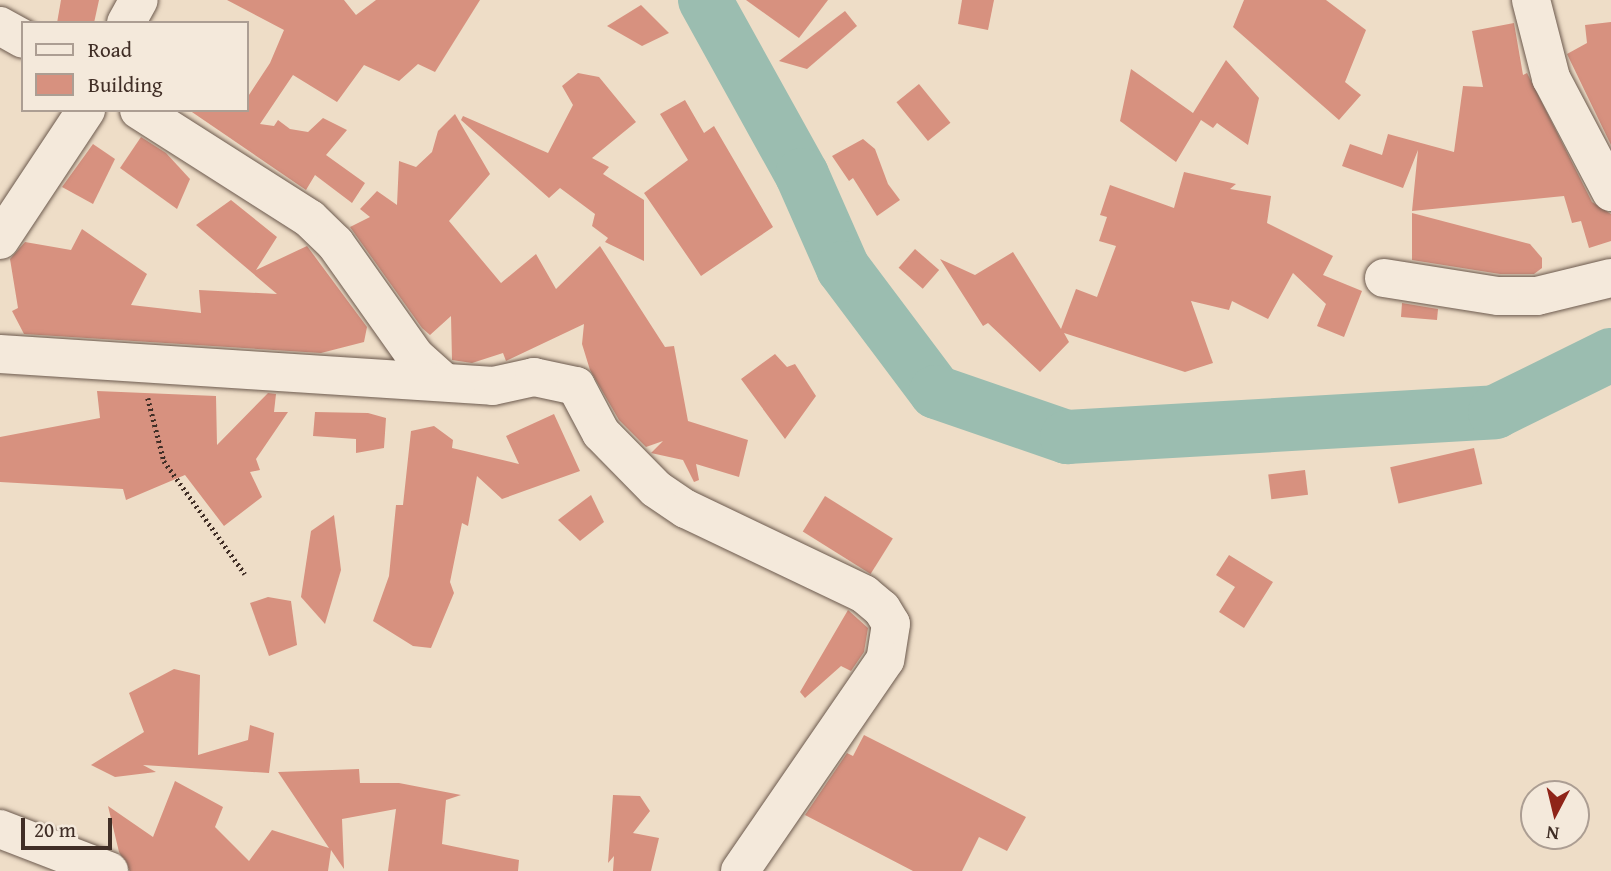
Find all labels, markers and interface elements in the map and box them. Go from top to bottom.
legend [21,21,248,112]
text: Road [88,34,132,65]
text: Building [88,69,162,100]
north arrow [1520,780,1590,850]
scale bar [24,804,116,848]
text: 20 m [34,814,76,845]
text: N [1545,819,1561,849]

